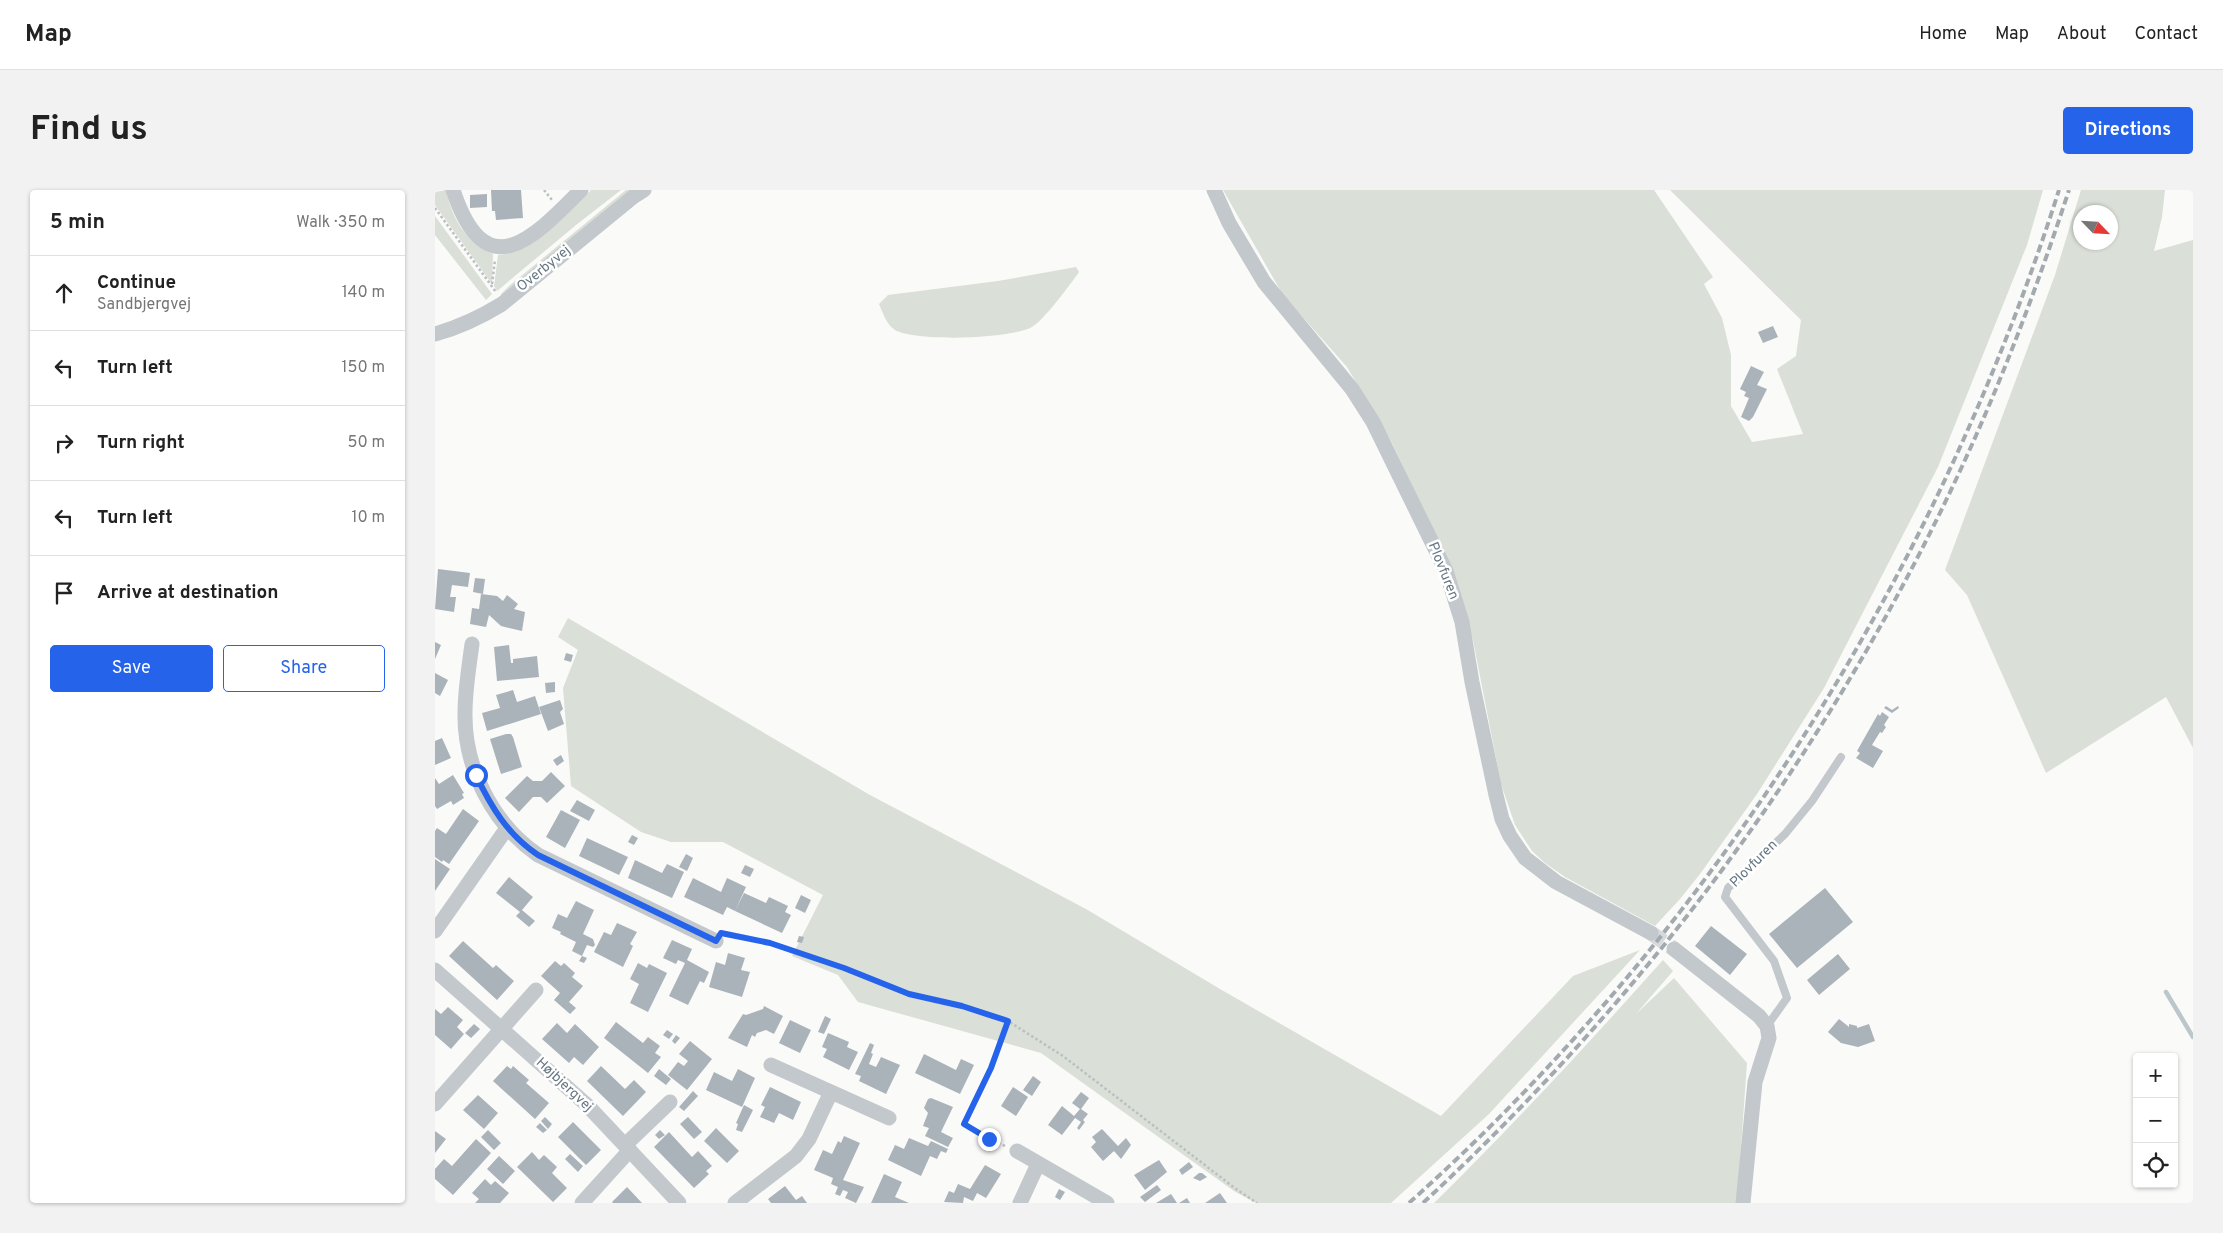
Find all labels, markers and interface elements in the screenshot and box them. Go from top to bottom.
text: Map [25,20,72,50]
text: Home [1919,23,1967,46]
text: Map [1995,23,2029,46]
text: About [2057,23,2106,46]
text: Contact [2134,23,2198,46]
button: Directions [2063,107,2193,154]
text: Find us [30,108,148,152]
north arrow [2073,205,2118,250]
text: 5 min [50,209,105,236]
text: Walk · 350 m [296,213,385,233]
street label: Overbyvej [514,242,574,296]
text: Continue [97,271,176,295]
icon: ahead [50,279,78,307]
text: 140 m [342,283,385,303]
text: Sandbjergvej [97,295,191,315]
icon: left [50,354,78,382]
text: Turn left [97,356,173,380]
text: 150 m [342,358,385,378]
icon: right [50,429,78,457]
text: Turn right [97,431,185,455]
text: 50 m [348,433,385,453]
icon: left [50,504,78,532]
text: Turn left [97,506,173,530]
text: 10 m [351,508,385,528]
street label: Plovfuren [1424,540,1462,602]
icon: arrive [50,579,78,607]
text: Arrive at destination [97,581,278,605]
button: Save [50,645,213,692]
button: Share [223,645,385,692]
route start [465,764,488,787]
street label: Plovfuren [1727,837,1781,891]
map controls [2133,1053,2178,1188]
button: + [2133,1053,2178,1098]
street label: Højbjergvej [532,1054,596,1116]
button: − [2133,1098,2178,1143]
route end [978,1128,1001,1151]
button: locate [2133,1143,2178,1188]

